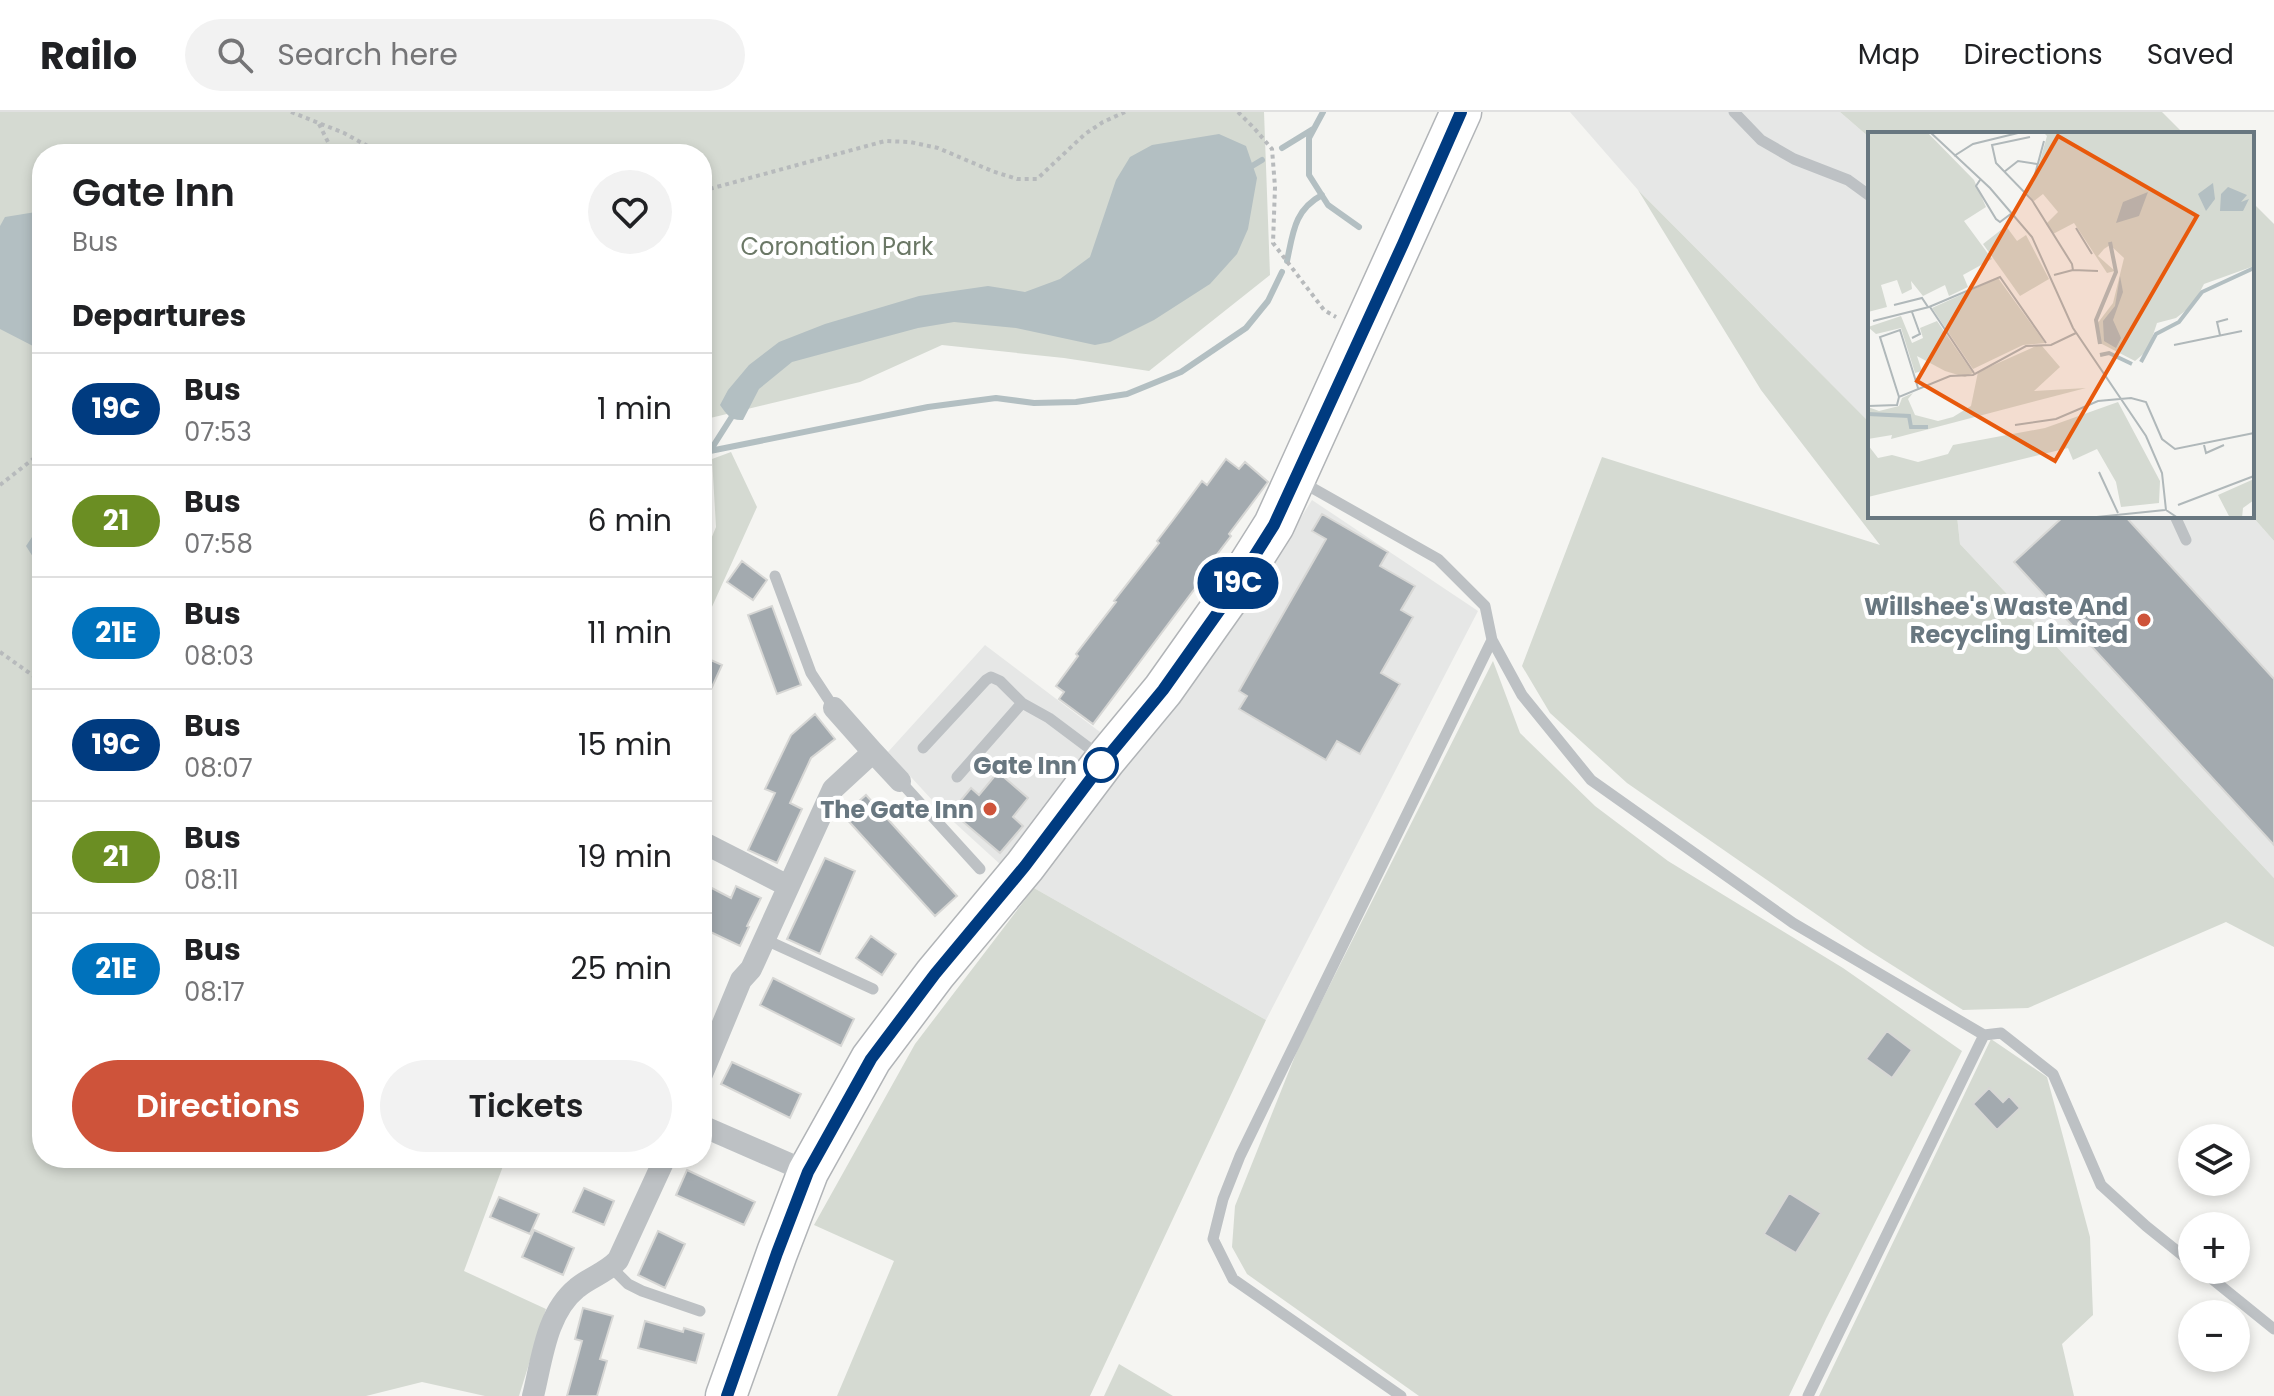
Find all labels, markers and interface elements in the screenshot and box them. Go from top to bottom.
search box [185,19,745,91]
text: Railo [40,29,137,82]
icon: search [213,33,257,77]
text: Search here [277,33,458,76]
text: Map [1858,35,1920,74]
text: Directions [1964,35,2103,74]
text: Saved [2147,35,2234,74]
inset map [1868,132,2254,518]
text: Gate Inn [72,166,235,219]
button: heart [588,170,672,254]
text: Bus [72,224,118,260]
park label: Coronation Park [741,230,934,263]
text: Departures [72,294,246,337]
text: Bus [184,368,241,411]
text: 1 min [597,387,672,430]
text: 19C [91,389,141,428]
text: 07:53 [184,414,252,450]
text: Bus [184,480,241,523]
text: 6 min [587,499,672,542]
text: 21 [103,501,129,540]
text: 07:58 [184,526,253,562]
line badge: 19C [1192,557,1284,609]
text: 19C [1213,563,1263,602]
place label: Willshee's Waste And Recycling Limited [1864,590,2128,651]
text: Bus [184,592,241,635]
text: 11 min [587,611,672,654]
marker: Willshee's Waste And Recycling Limited [2135,611,2153,629]
text: 21E [95,613,137,652]
text: 08:03 [184,638,254,674]
text: Bus [184,704,241,747]
text: 15 min [578,723,672,766]
text: 19C [91,725,141,764]
marker: Gate Inn [1084,748,1118,782]
place label: Gate Inn [973,749,1077,782]
text: 08:07 [184,750,253,786]
place label: The Gate Inn [820,793,974,826]
marker: The Gate Inn [981,800,999,818]
text: Bus [184,816,241,859]
text: 19 min [578,835,672,878]
text: 21 [103,837,129,876]
text: 08:11 [184,862,239,898]
text: Bus [184,928,241,971]
text: 25 min [570,947,672,990]
text: 21E [95,949,137,988]
text: 08:17 [184,974,245,1010]
button: Directions [72,1060,364,1152]
button: Tickets [380,1060,672,1152]
map controls [2178,1124,2250,1372]
button: layers [2178,1124,2250,1196]
button: + [2178,1212,2250,1284]
button: − [2178,1300,2250,1372]

